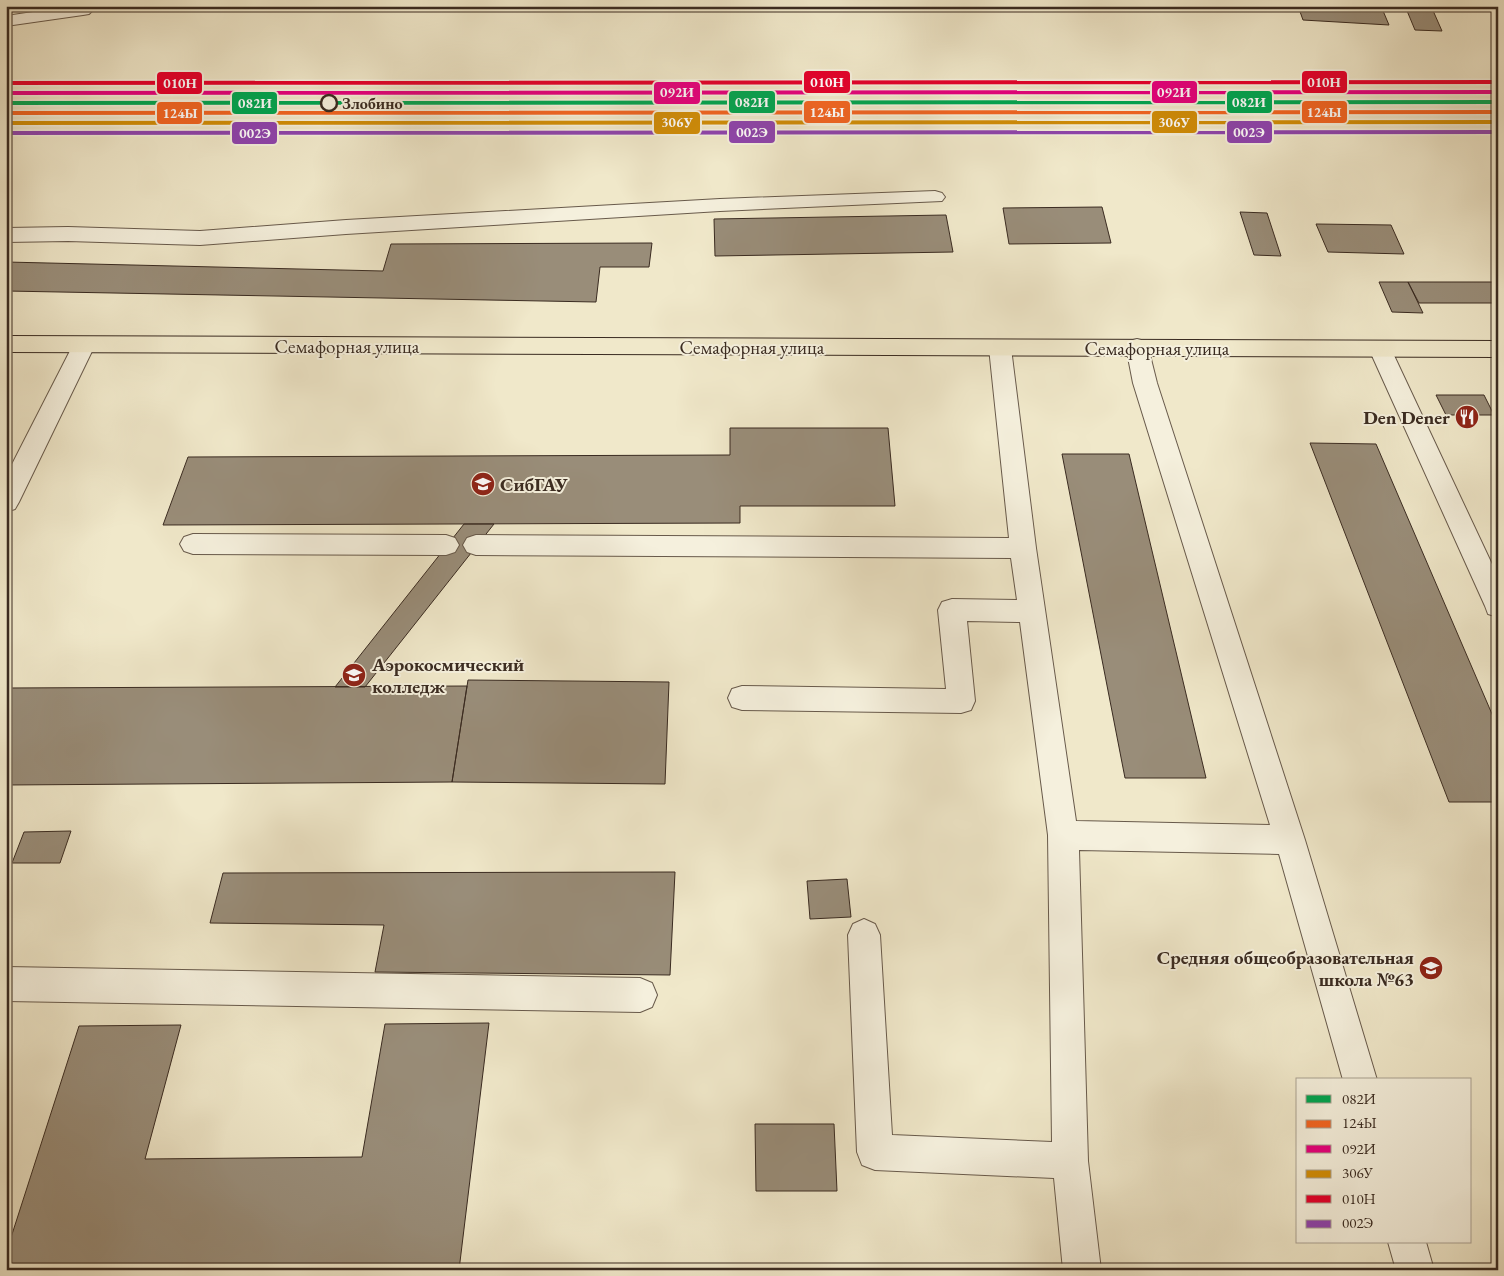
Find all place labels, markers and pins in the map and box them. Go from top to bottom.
place label: Злобино [342,93,403,114]
marker: Злобино [320,94,338,112]
restaurant icon: Den Dener [1454,404,1480,430]
place label: Den Dener [1363,405,1450,430]
school or university icon: СибГАУ [470,471,496,497]
place label: СибГАУ [500,472,568,497]
place label: Аэрокосмический колледж [371,652,524,699]
school or university icon: Аэрокосмический колледж [341,662,367,688]
place label: Средняя общеобразовательная школа №63 [1157,945,1414,992]
school or university icon: Средняя общеобразовательная школа №63 [1418,955,1444,981]

